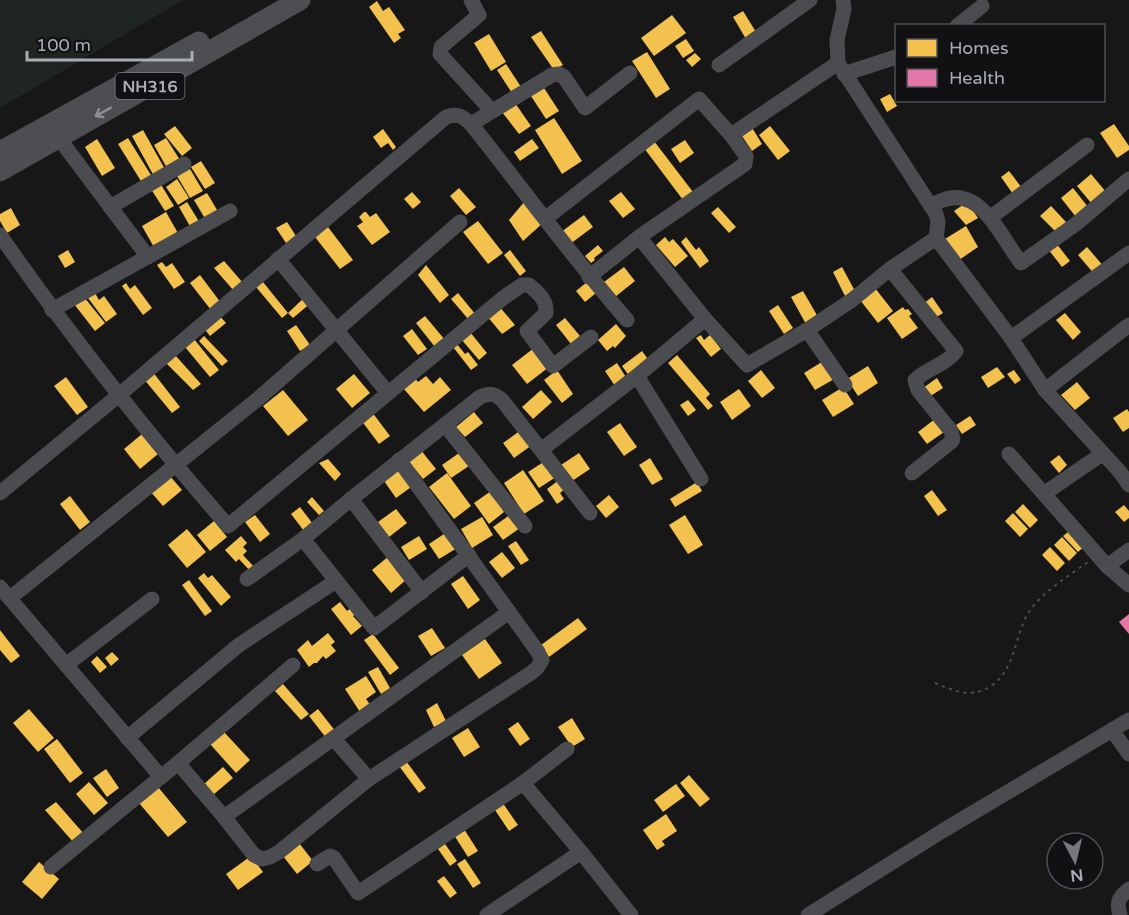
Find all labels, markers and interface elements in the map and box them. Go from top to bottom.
scale bar [27,24,192,62]
legend [895,24,1105,102]
text: 100 m [36,34,91,56]
text: Homes [949,37,1009,59]
text: Health [949,67,1005,89]
road number: NH316 [116,73,184,99]
one-way arrow [95,107,113,118]
north arrow [1045,831,1105,891]
text: N [1069,864,1084,886]

